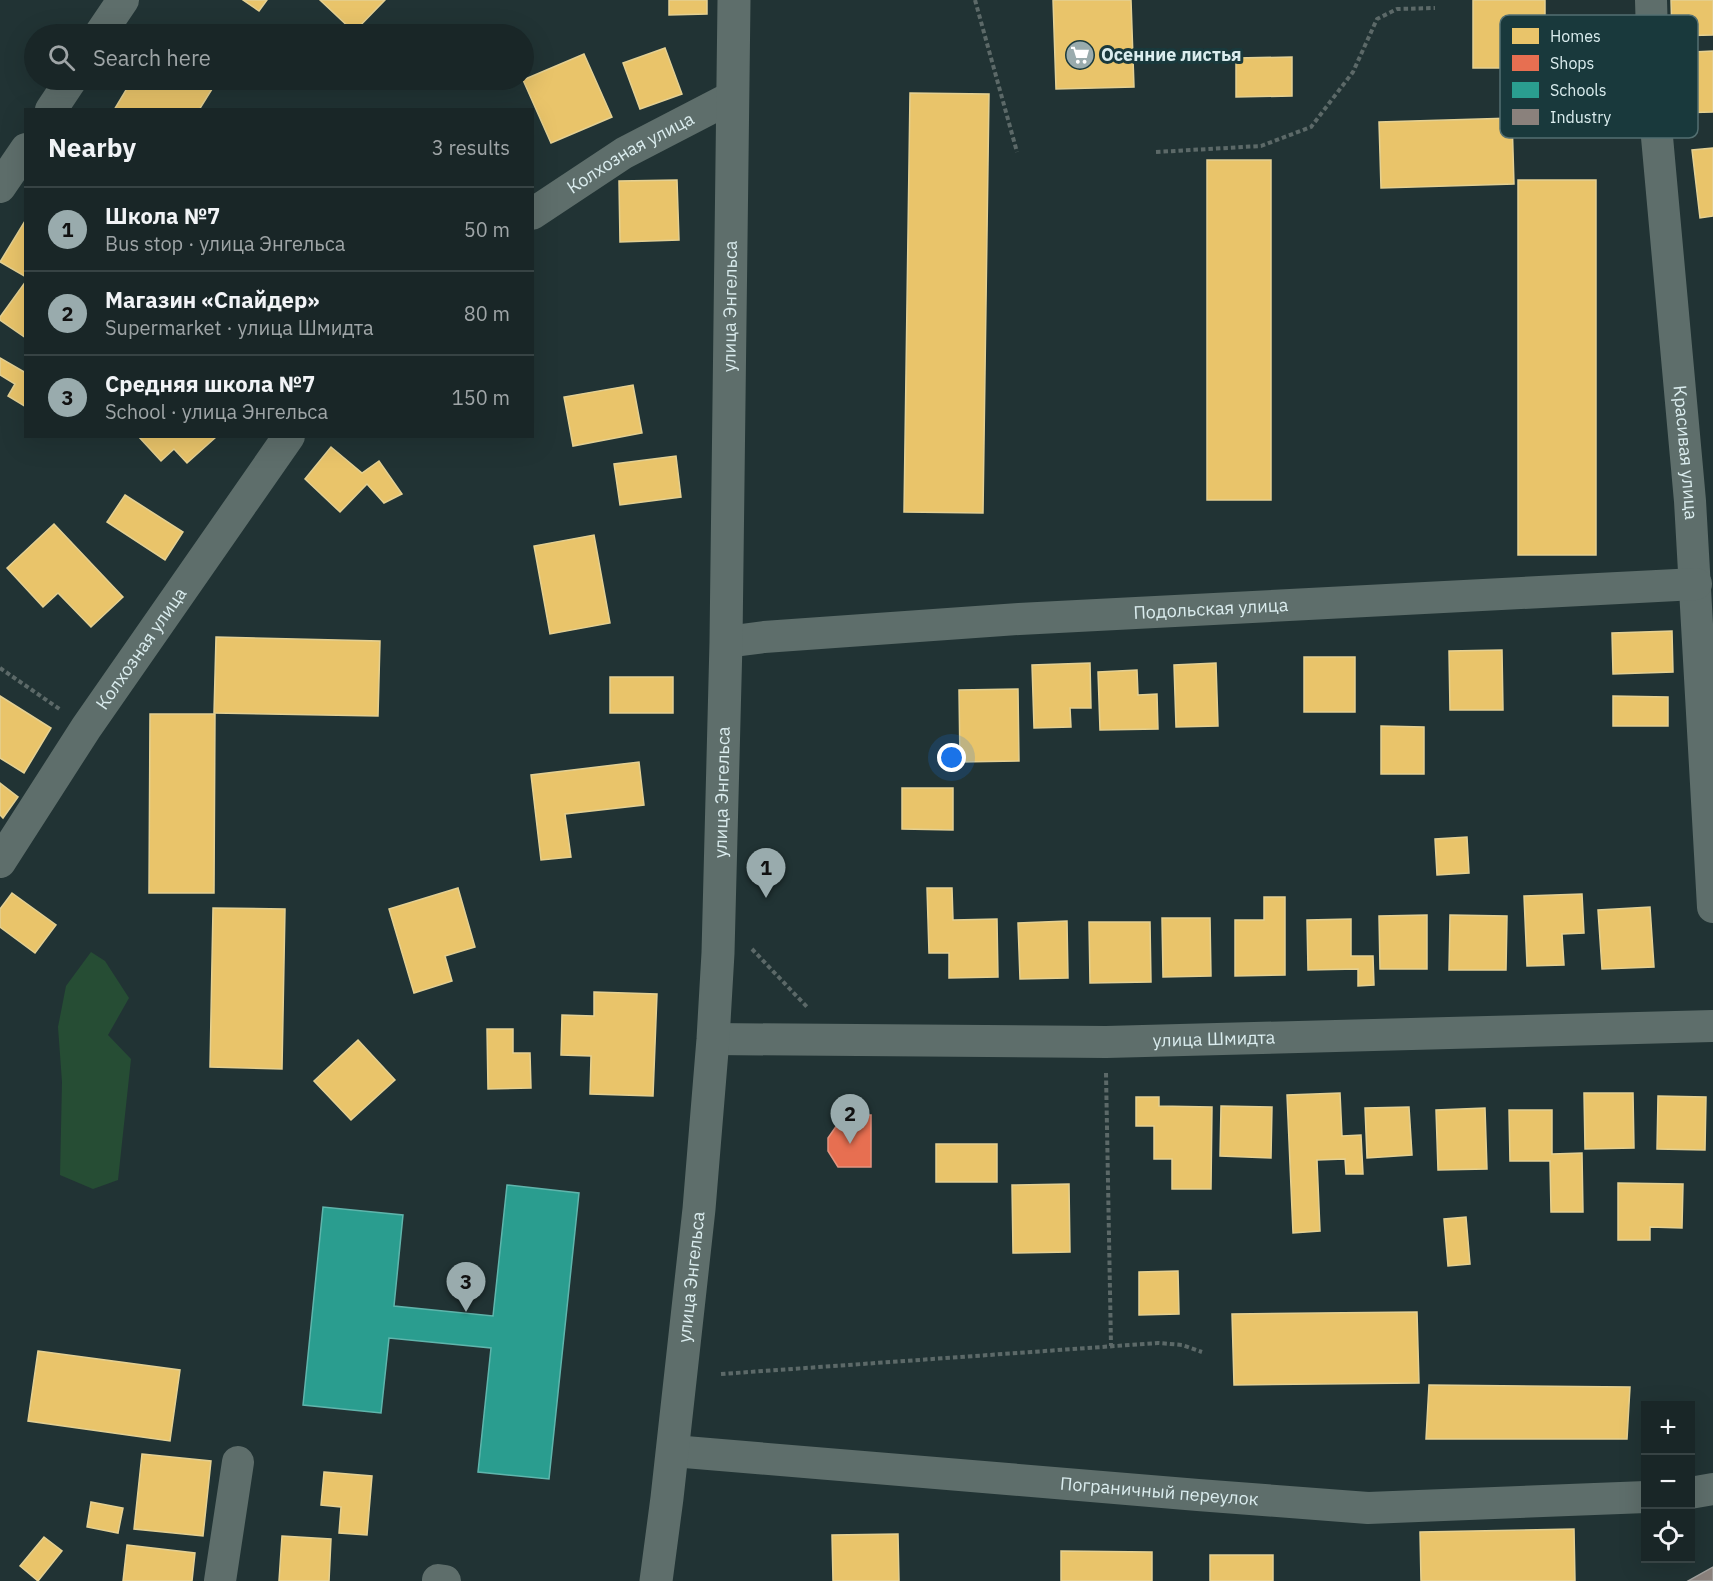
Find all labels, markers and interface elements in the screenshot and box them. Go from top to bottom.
legend [1500,15,1698,138]
search box [24,24,534,90]
text: Homes [1550,26,1601,46]
supermarket icon: Осенние листья [1064,39,1096,71]
icon: search [45,41,78,74]
text: Search here [93,43,211,72]
place label: Осенние листья [1101,43,1242,66]
text: Shops [1550,53,1594,73]
text: Schools [1550,80,1607,100]
street label: Колхозная улица [562,107,698,199]
text: Industry [1550,107,1611,127]
text: Nearby [48,130,136,164]
text: 3 results [432,134,510,161]
text: Школа №7 [105,201,220,230]
text: 1 [62,216,74,243]
text: 50 m [464,216,510,243]
text: Bus stop · улица Энгельса [105,230,345,257]
street label: улица Энгельса [717,240,742,372]
text: Магазин «Спайдер» [105,285,320,314]
text: 2 [62,300,74,327]
text: 80 m [464,300,510,327]
text: Supermarket · улица Шмидта [105,314,374,341]
text: Средняя школа №7 [105,369,315,398]
text: 3 [62,384,74,411]
text: 150 m [452,384,510,411]
street label: Красивая улица [1669,384,1703,521]
text: School · улица Энгельса [105,398,328,425]
street label: Колхозная улица [90,582,191,714]
street label: Подольская улица [1133,593,1289,624]
street label: улица Энгельса [708,726,735,858]
your location [937,743,966,772]
pin: 1 [746,848,786,898]
street label: улица Шмидта [1152,1026,1276,1052]
pin: 2 [830,1094,870,1144]
street label: улица Энгельса [672,1210,710,1344]
pin: 3 [446,1262,486,1312]
map controls [1641,1401,1695,1563]
button: + [1641,1401,1695,1455]
button: − [1641,1455,1695,1509]
street label: Пограничный переулок [1059,1471,1260,1511]
button: locate [1641,1509,1695,1563]

